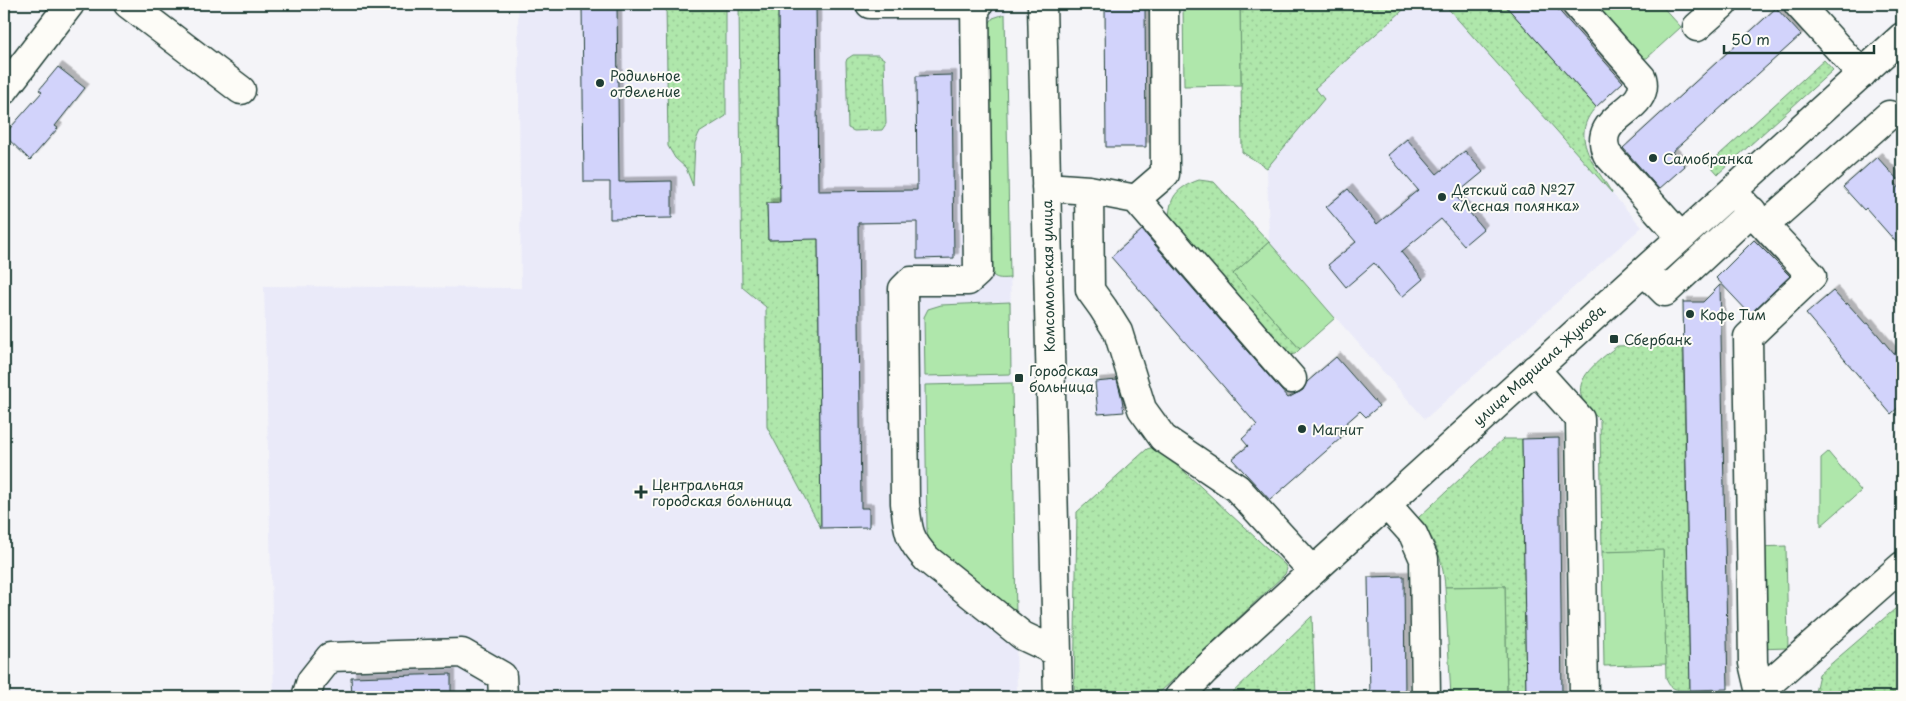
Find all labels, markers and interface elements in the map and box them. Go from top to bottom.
scale bar [1724,22,1874,54]
text: 50 m [1731,27,1770,50]
place label: Родильное отделение [610,65,681,102]
marker: Родильное отделение [594,77,606,89]
place label: Самобранка [1663,148,1753,169]
marker: Самобранка [1647,152,1659,164]
place label: Детский сад №27 «Лесная полянка» [1451,179,1579,216]
marker: Детский сад №27 «Лесная полянка» [1436,191,1448,203]
street label: Комсомольская улица [1036,199,1060,352]
street label: улица Маршала Жукова [1468,300,1610,430]
place label: Кофе Тим [1700,304,1766,325]
marker: Кофе Тим [1684,308,1696,320]
place label: Сбербанк [1624,329,1692,350]
marker: Сбербанк [1608,333,1620,345]
place label: Городская больница [1029,360,1098,397]
marker: Городская больница [1013,372,1025,384]
place label: Магнит [1312,419,1364,440]
marker: Магнит [1296,423,1308,435]
place label: Центральная городская больница [652,474,792,511]
marker: Центральная городская больница [634,485,648,499]

